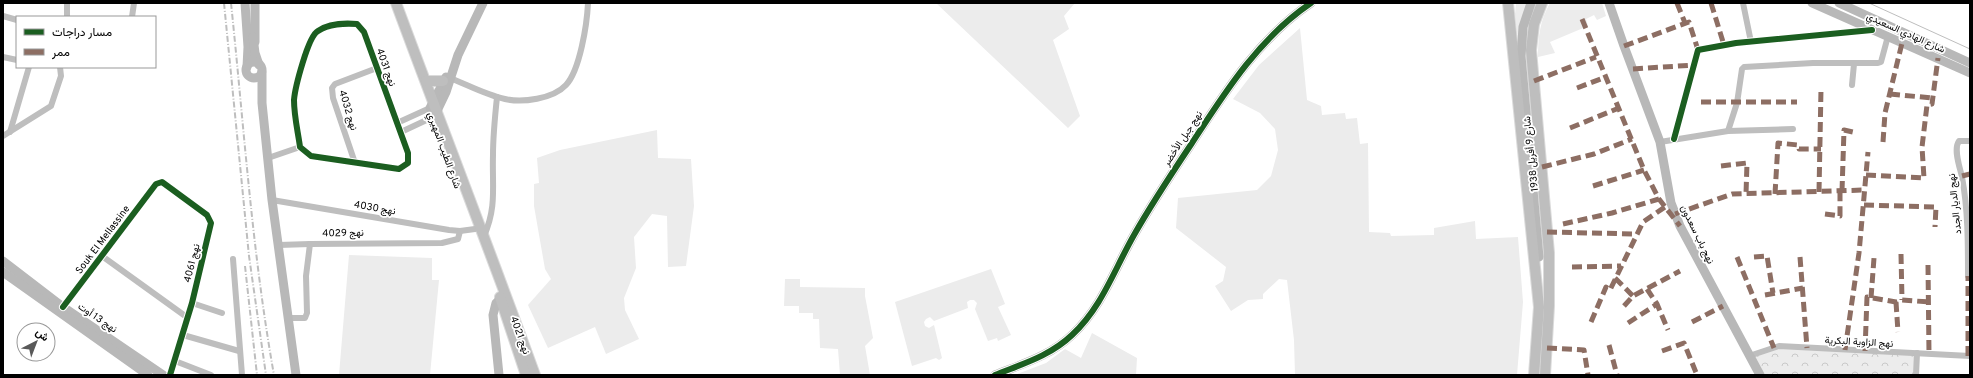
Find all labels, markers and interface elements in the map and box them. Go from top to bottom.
street label: شارع الهادي السعيدي [1864,10,1947,58]
legend [16,16,156,68]
text: مسار دراجات [52,25,112,41]
text: ممر [51,45,70,61]
street label: نهج 4031 [373,47,398,88]
street label: نهج 4032 [335,89,360,132]
street label: نهج جبل الأخضر [1160,109,1206,170]
street label: شارع الطيب المهيري [423,110,464,191]
street label: شارع 9 أفريل 1938 [1521,115,1542,192]
street label: نهج الديار الجدد [1946,173,1965,235]
street label: نهج 4030 [353,198,397,219]
street label: Souk El Mellassine [73,203,133,277]
street label: نهج باب سعدون [1677,203,1717,266]
street label: نهج 4029 [322,227,364,240]
street label: نهج 4061 [181,243,204,284]
street label: نهج 13 أوت [75,300,119,336]
street label: نهج 4021 [507,315,533,356]
north arrow [16,322,56,362]
text: ش [32,326,52,345]
street label: نهج الزاوية البكرية [1824,334,1894,351]

